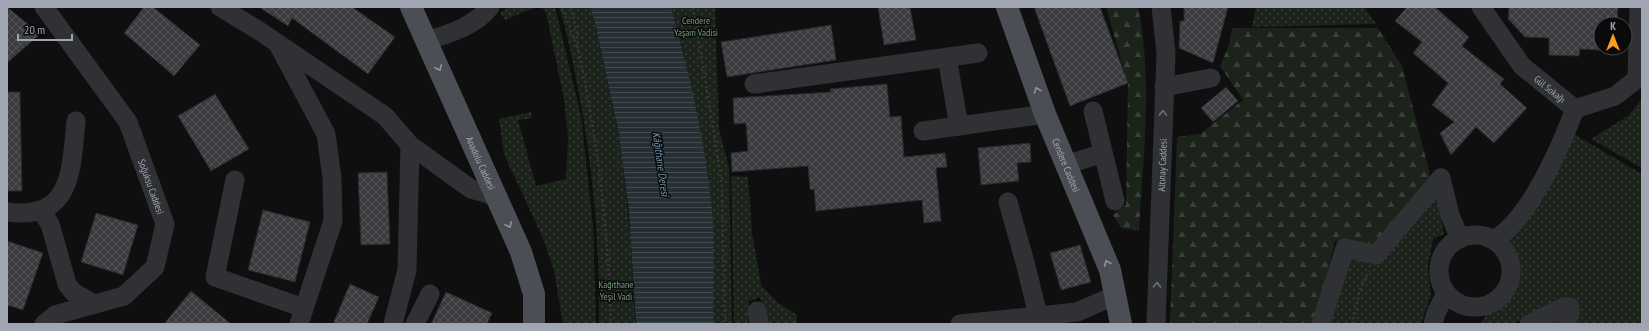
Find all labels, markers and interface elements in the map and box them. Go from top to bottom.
park label: Cendere Yaşam Vadisi [674,14,718,39]
scale bar [18,16,72,42]
north arrow [1593,16,1633,56]
text: K [1610,19,1616,33]
text: 20 m [24,22,45,37]
one-way arrow [434,63,442,71]
street label: Gül Sokağı [1531,73,1568,106]
one-way arrow [1033,87,1042,94]
one-way arrow [1159,110,1167,116]
water label: Kâğıthane Deresi [650,131,673,199]
street label: Anadolu Caddesi [463,134,498,192]
street label: Cendere Caddesi [1049,136,1083,194]
street label: Altınay Caddesi [1155,138,1170,192]
street label: Soğuksu Caddesi [135,157,167,216]
one-way arrow [504,220,512,228]
one-way arrow [1103,259,1111,266]
park label: Kağıthane Yeşil Vadi [599,278,633,303]
one-way arrow [1153,282,1161,288]

